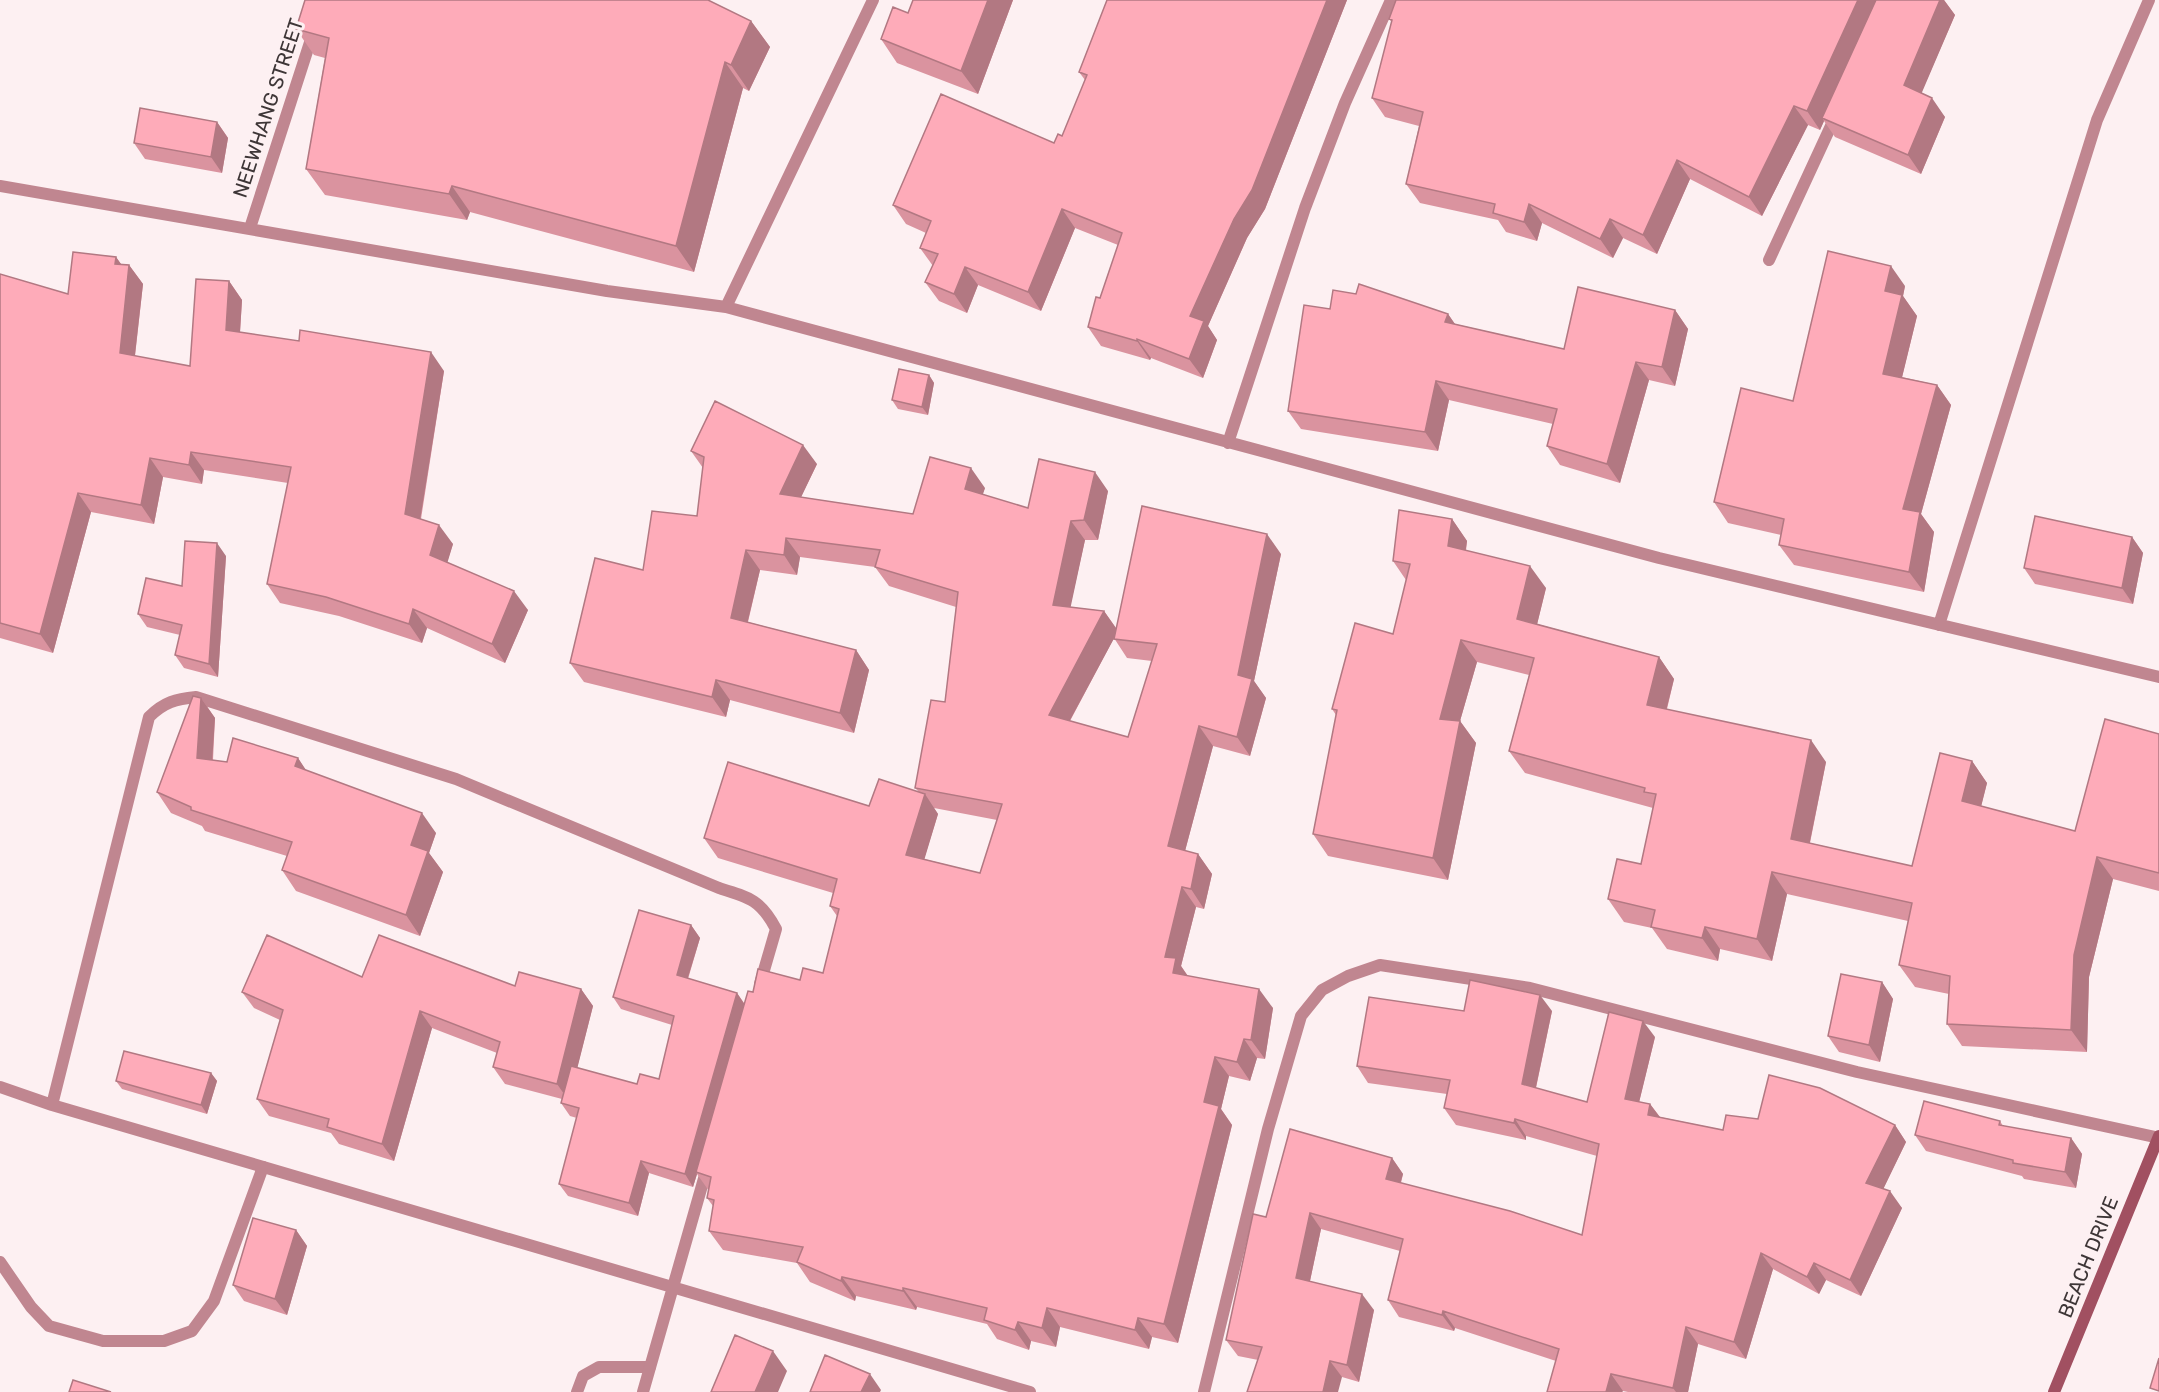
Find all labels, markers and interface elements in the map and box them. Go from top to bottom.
street label: NEEWHANG STREET [228,15,308,201]
street label: BEACH DRIVE [2053,1193,2123,1321]

